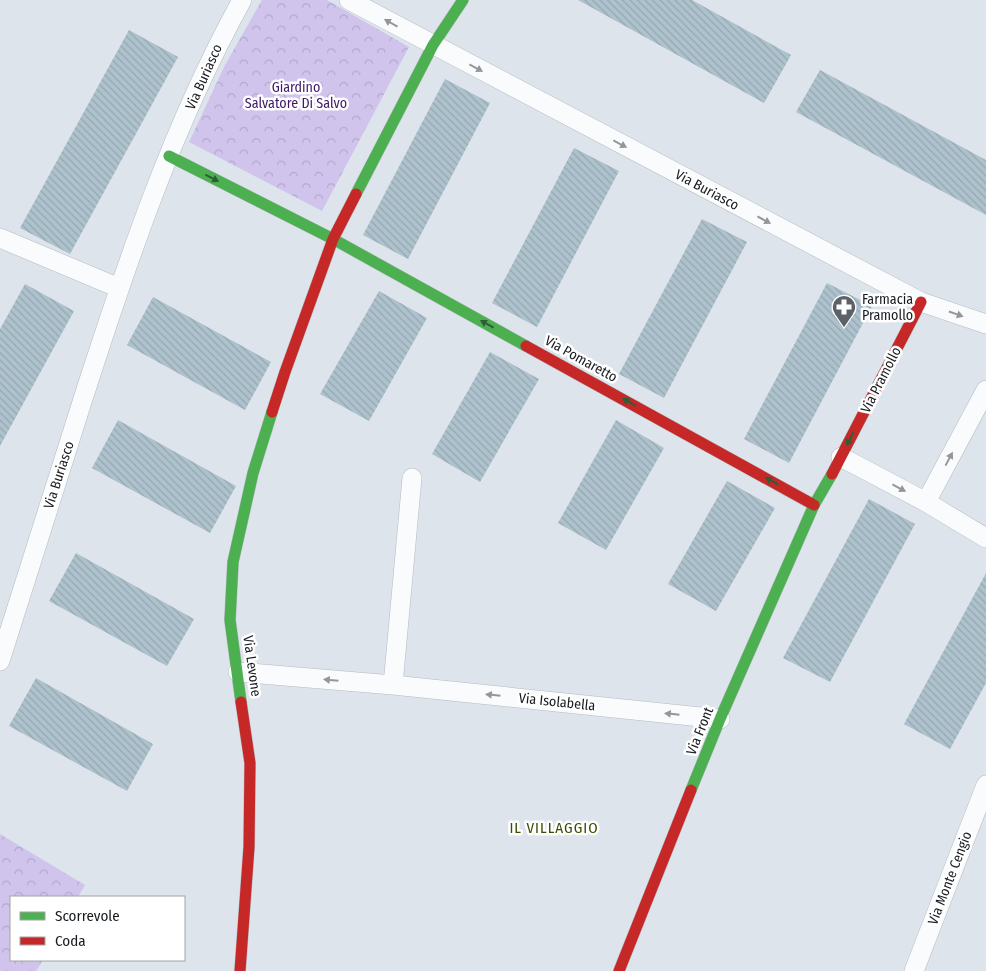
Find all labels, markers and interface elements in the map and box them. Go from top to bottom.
one-way arrow [384,19,398,27]
street label: Via Buriasco [182,42,226,112]
one-way arrow [469,64,483,72]
park label: Giardino Salvatore Di Salvo [245,79,347,112]
one-way arrow [613,140,627,148]
street label: Via Buriasco [672,166,742,214]
one-way arrow [205,174,219,182]
one-way arrow [757,215,770,224]
place label: Farmacia Pramollo [862,291,913,324]
pharmacy icon: Farmacia Pramollo [831,294,857,328]
one-way arrow [949,311,964,318]
one-way arrow [480,320,494,328]
street label: Via Pomaretto [542,332,620,386]
street label: Via Pramollo [857,344,905,416]
one-way arrow [623,398,636,407]
one-way arrow [846,432,854,446]
street label: Via Buriasco [40,439,78,511]
one-way arrow [945,452,953,466]
one-way arrow [764,477,779,485]
one-way arrow [891,484,906,492]
street label: Via Levone [239,634,265,698]
one-way arrow [323,676,339,684]
street label: Via Isolabella [518,690,596,714]
one-way arrow [484,691,500,699]
street label: Via Front [683,704,717,757]
one-way arrow [664,710,680,718]
district label: IL VILLAGGIO [509,819,599,837]
street label: Via Monte Cengio [924,829,976,927]
legend [10,896,185,961]
text: Scorrevole [55,907,120,925]
text: Coda [55,932,86,950]

